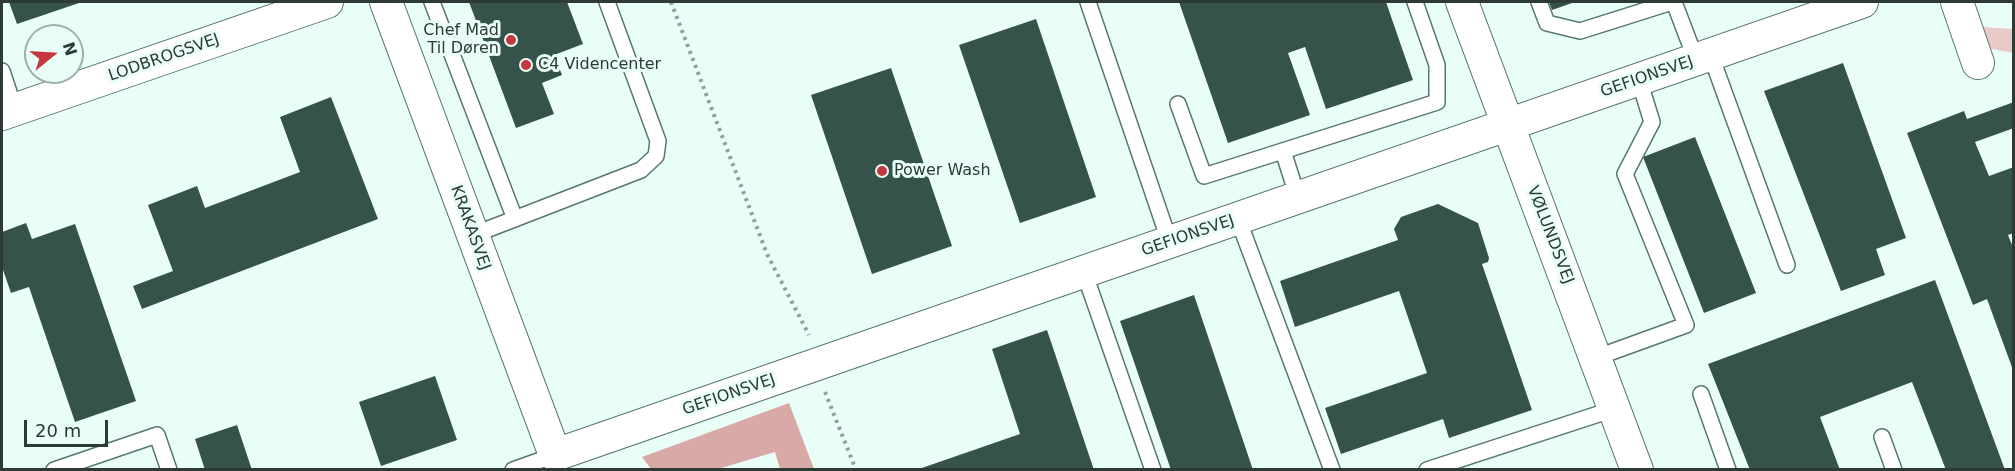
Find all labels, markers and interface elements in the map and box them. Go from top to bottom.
place label: Chef Mad Til Døren [423,21,499,59]
north arrow [24,24,84,84]
street label: LODBROGSVEJ [106,30,222,86]
marker: Chef Mad Til Døren [504,33,518,47]
text: N [59,40,81,58]
street label: GEFIONSVEJ [1598,52,1696,102]
place label: C4 Videncenter [538,55,661,75]
marker: C4 Videncenter [519,58,533,72]
place label: Power Wash [894,161,991,181]
marker: Power Wash [875,164,889,178]
street label: KRAKASVEJ [446,183,494,273]
street label: VØLUNDSVEJ [1522,183,1578,287]
street label: GEFIONSVEJ [1139,211,1237,261]
street label: GEFIONSVEJ [680,370,778,420]
scale bar [27,408,111,446]
text: 20 m [35,420,81,441]

